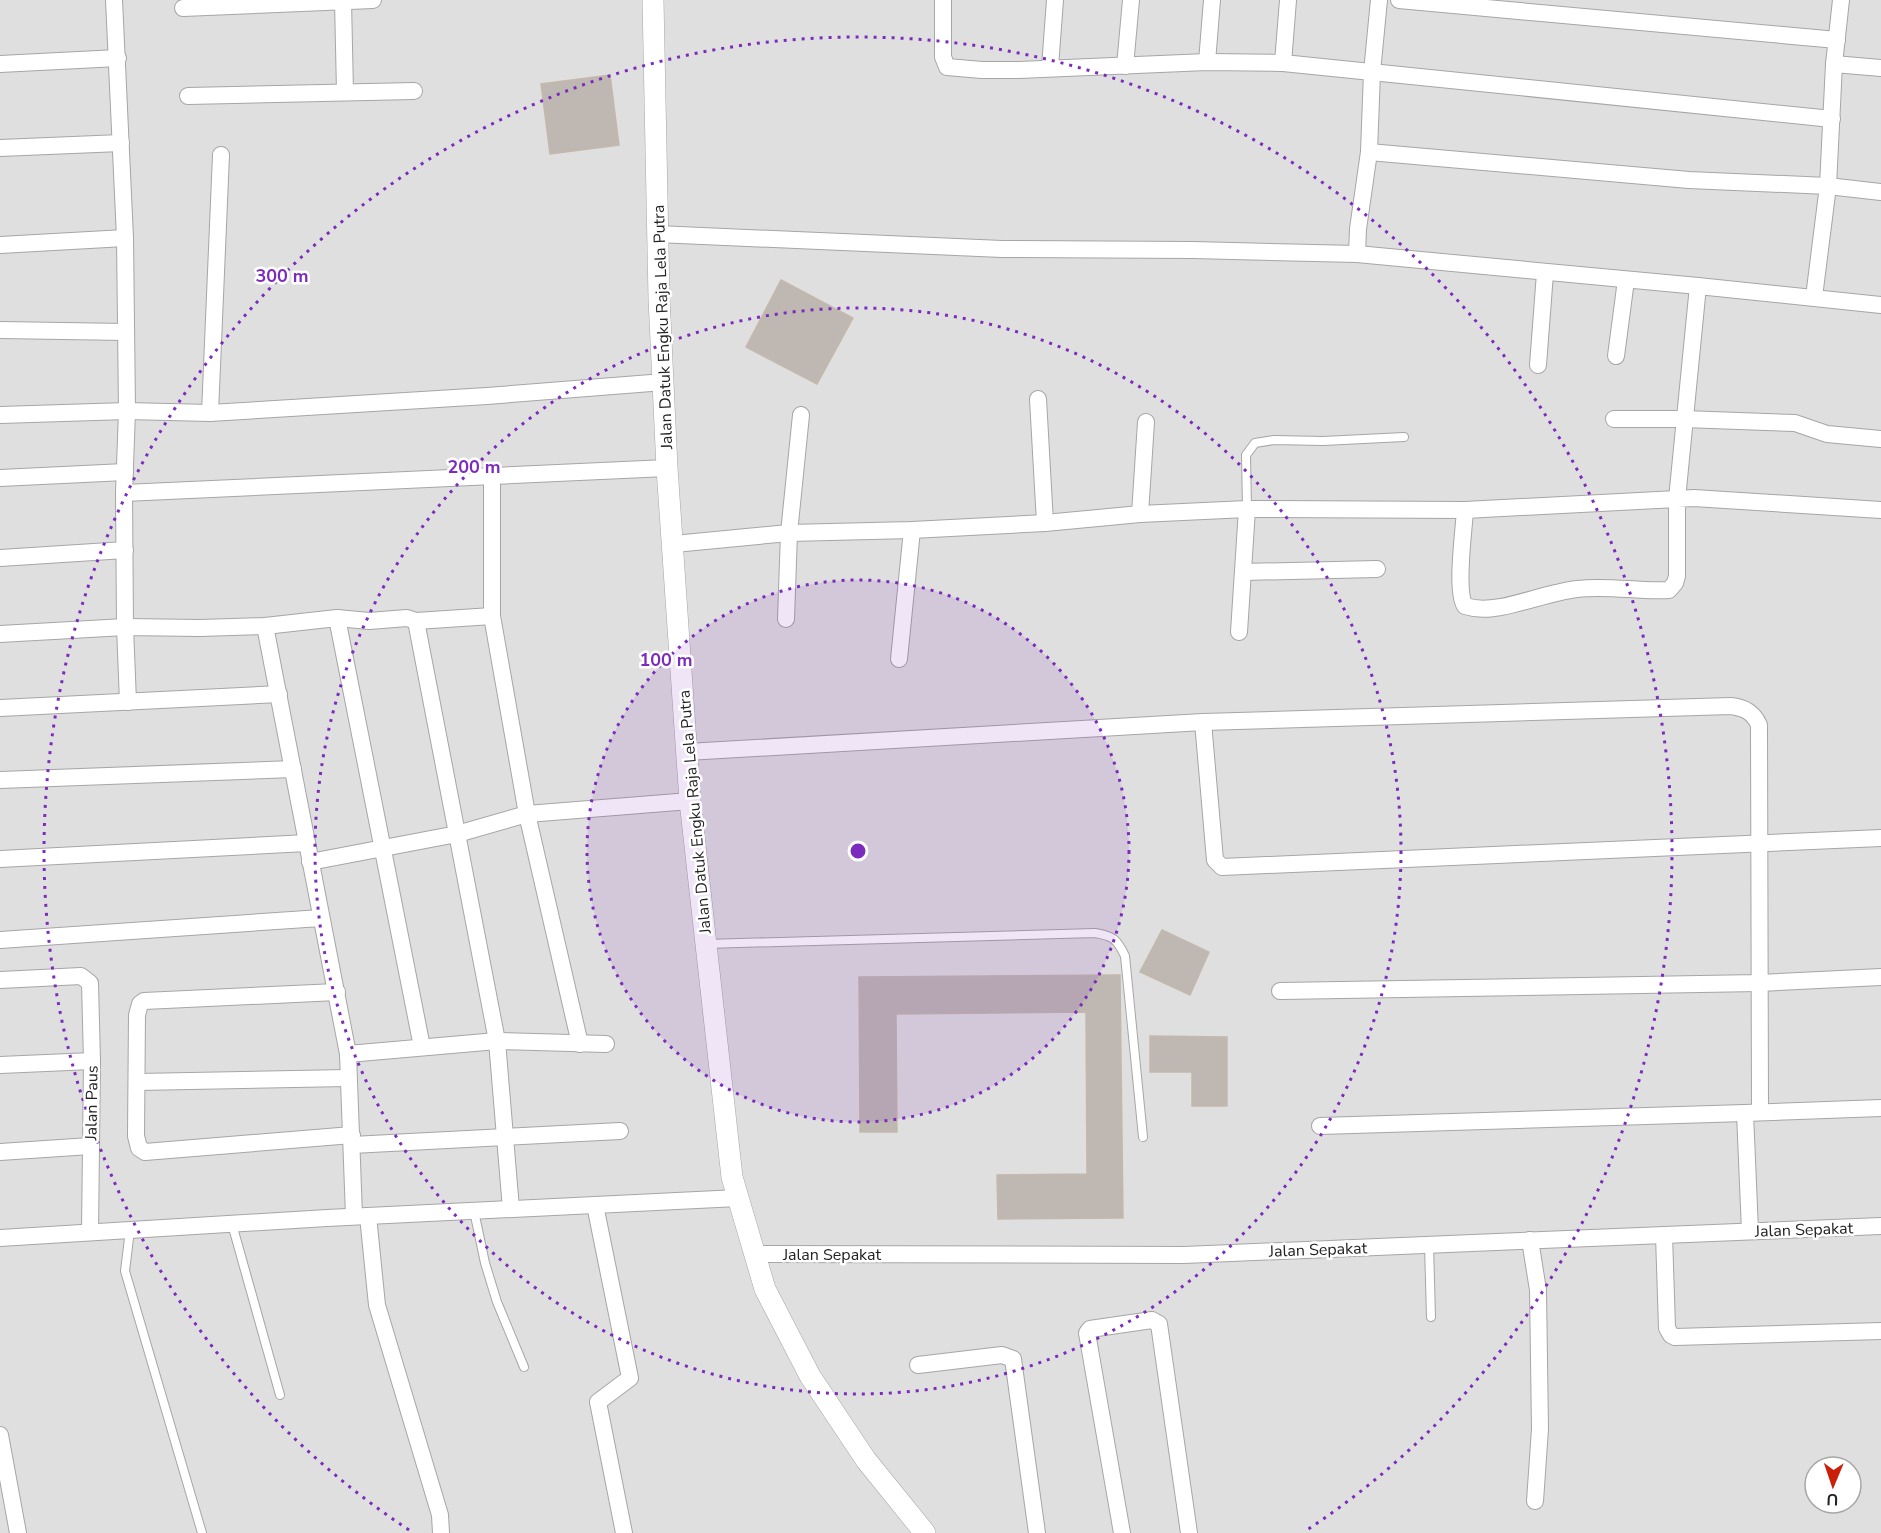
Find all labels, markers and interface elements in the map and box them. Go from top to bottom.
street label: Jalan Datuk Engku Raja Lela Putra [648,204,678,451]
text: 300 m [255,264,309,288]
text: 200 m [447,455,501,479]
text: 100 m [639,648,693,672]
street label: Jalan Datuk Engku Raja Lela Putra [673,689,717,936]
centre of rings [848,841,868,861]
street label: Jalan Paus [80,1065,104,1142]
street label: Jalan Sepakat [1754,1217,1854,1243]
street label: Jalan Sepakat [1268,1237,1368,1263]
street label: Jalan Sepakat [782,1244,882,1266]
north arrow [1803,1455,1863,1515]
text: U [1826,1488,1839,1510]

